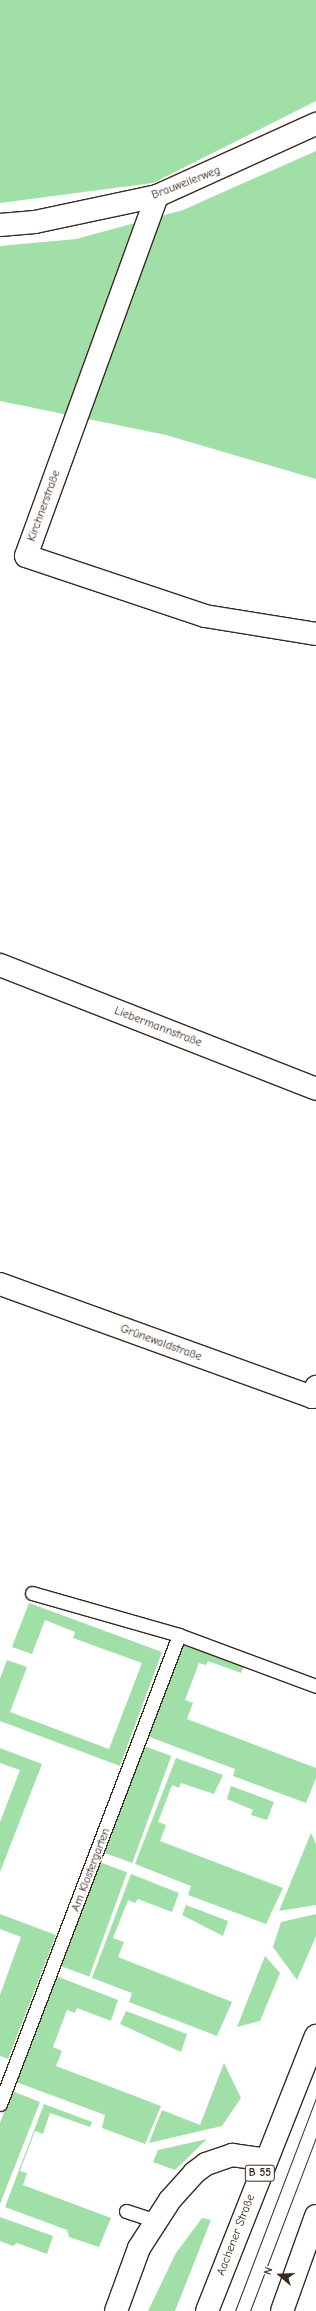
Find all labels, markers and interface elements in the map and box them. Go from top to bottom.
street label: Brauweilerweg [149,163,223,203]
street label: Kirchnerstraße [24,468,64,544]
street label: Liebermannstraße [112,1004,204,1050]
street label: Grünewaldstraße [118,1322,204,1364]
street label: Am Klostergarten [69,1826,113,1914]
road number: B 55 [244,2164,276,2182]
street label: Aachener Straße [214,2192,258,2278]
north arrow [260,2255,300,2295]
text: N [261,2265,275,2276]

